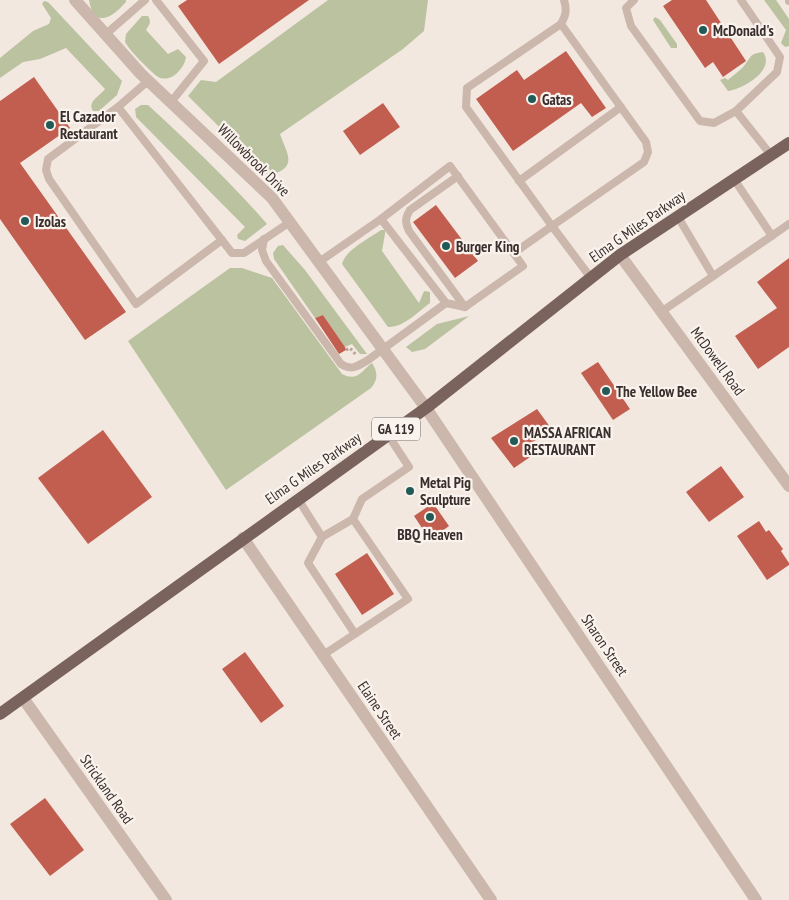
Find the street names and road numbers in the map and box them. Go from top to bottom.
street label: Willowbrook Drive [214,120,294,200]
street label: Elma G Miles Parkway [585,186,689,266]
street label: McDowell Road [687,323,749,399]
road number: GA 119 [372,418,420,440]
street label: Elma G Miles Parkway [261,428,365,508]
street label: Sharon Street [577,610,633,680]
street label: Elaine Street [354,677,406,743]
street label: Strickland Road [76,751,138,827]

